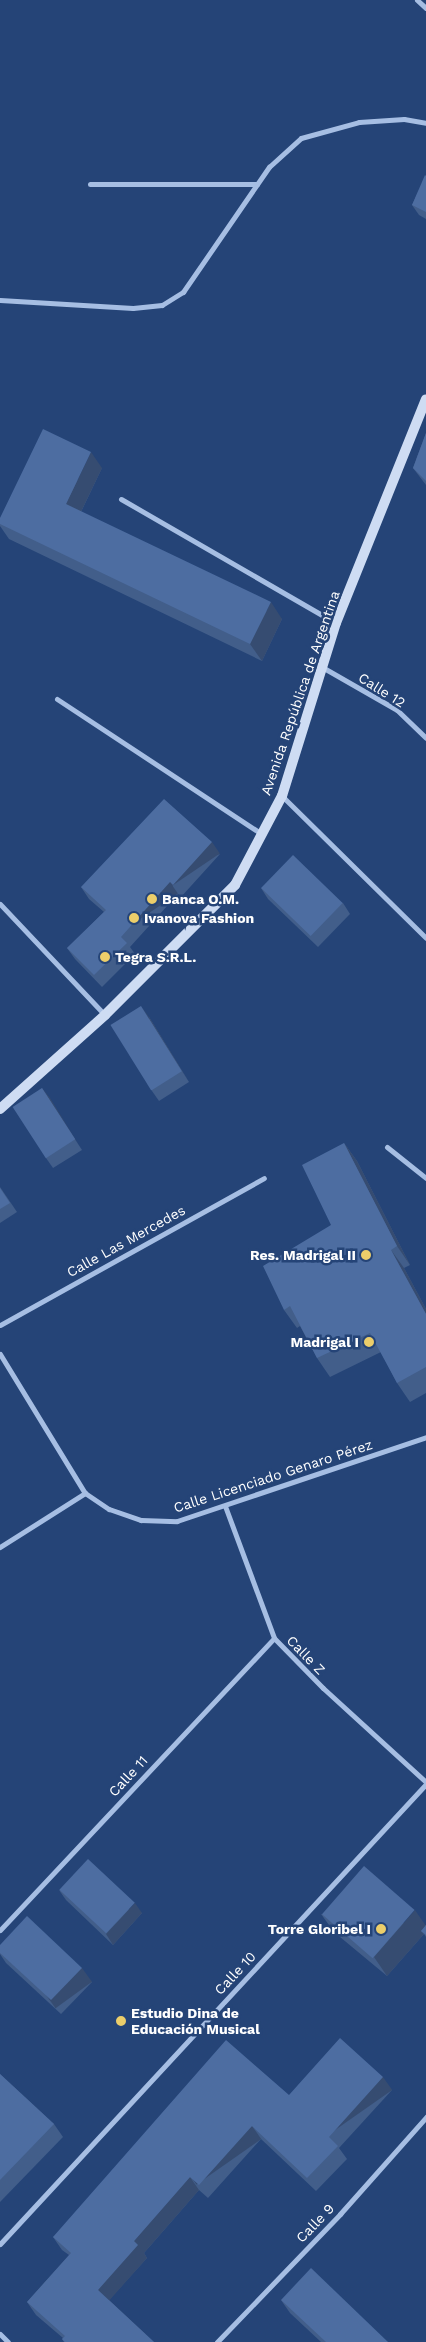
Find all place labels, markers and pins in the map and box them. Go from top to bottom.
place label: Banca O.M. [162,891,239,907]
marker: Banca O.M. [146,893,158,905]
place label: Ivanova Fashion [144,910,254,926]
marker: Ivanova Fashion [128,912,140,924]
place label: Tegra S.R.L. [115,949,196,965]
marker: Tegra S.R.L. [99,951,111,963]
place label: Res. Madrigal II [250,1247,356,1263]
marker: Res. Madrigal II [360,1249,372,1261]
place label: Madrigal I [290,1334,359,1350]
marker: Madrigal I [363,1336,375,1348]
place label: Torre Gloribel I [268,1921,371,1937]
marker: Torre Gloribel I [375,1923,387,1935]
place label: Estudio Dina de Educación Musical [131,2005,260,2038]
marker: Estudio Dina de Educación Musical [115,2015,127,2027]

